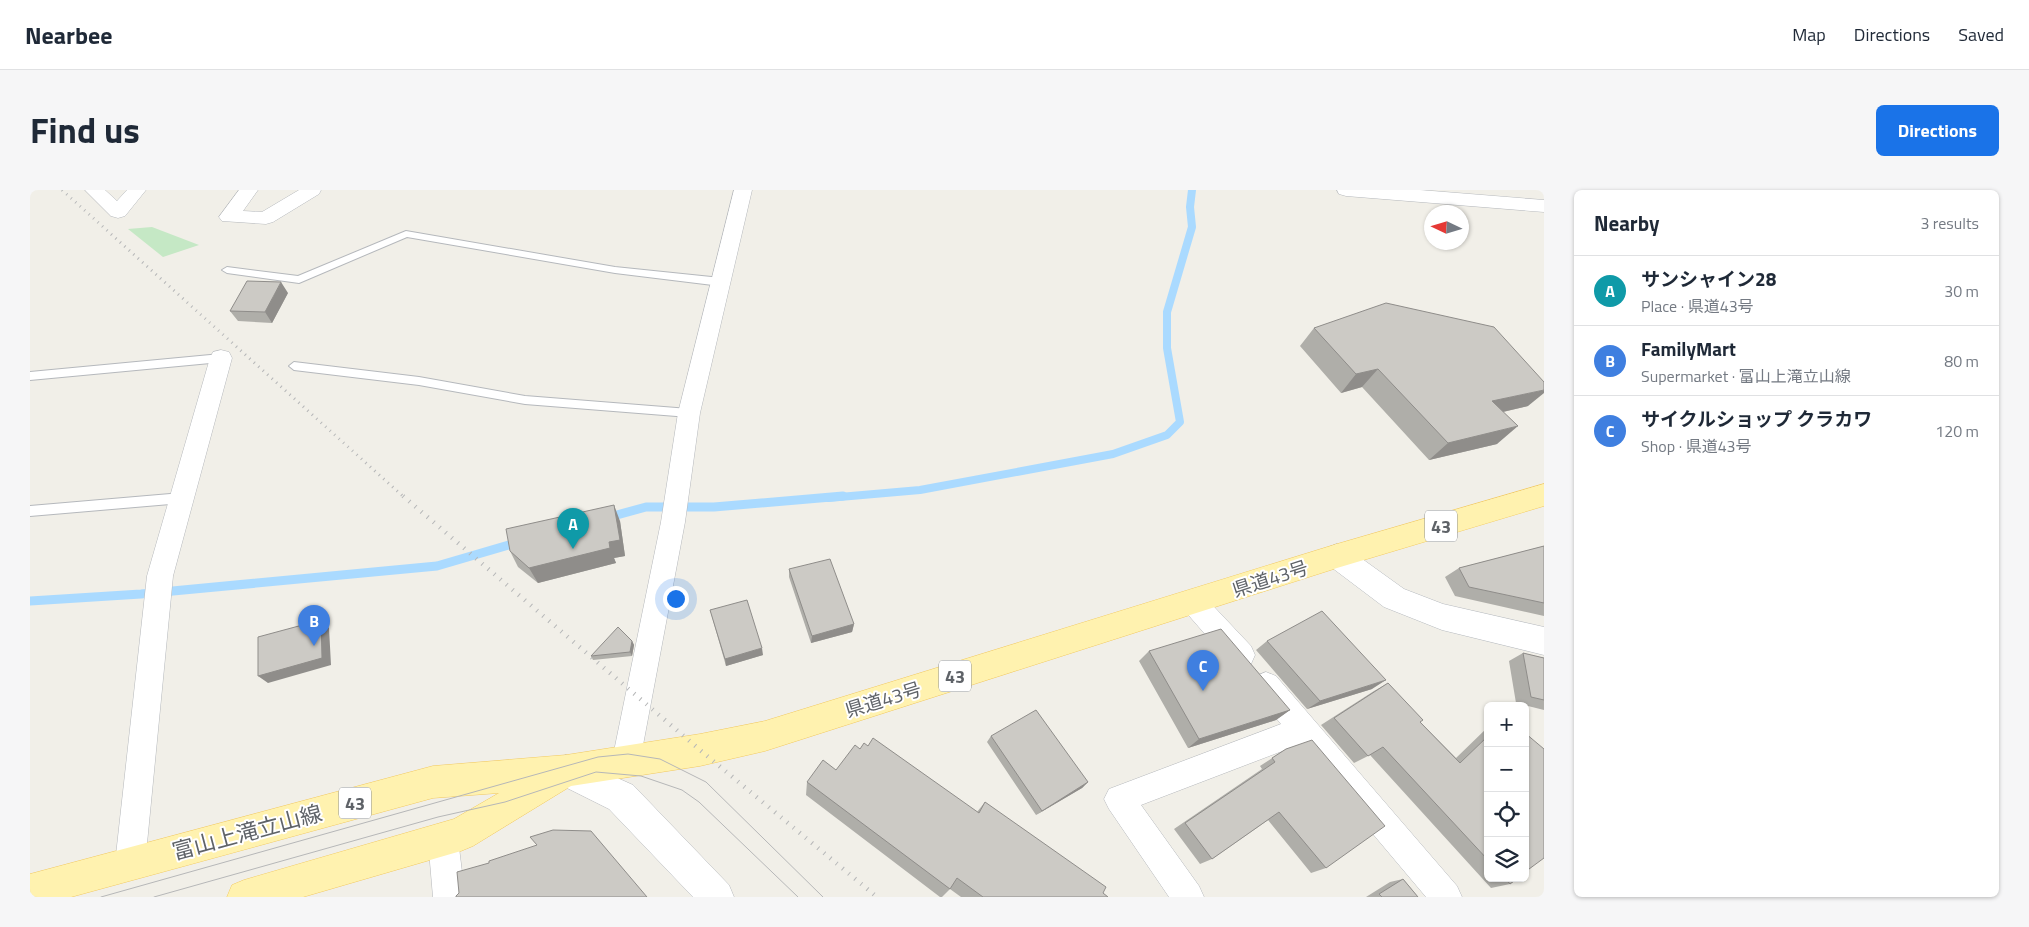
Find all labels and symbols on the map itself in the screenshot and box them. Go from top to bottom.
north arrow [1424,205,1469,250]
pin: A [557,508,589,549]
road number: 43 [1425,511,1457,542]
street label: 県道43号 [1228,552,1312,604]
your location [663,586,689,612]
pin: B [298,605,330,646]
pin: C [1187,650,1219,691]
road number: 43 [939,661,971,692]
street label: 県道43号 [841,674,925,724]
road number: 43 [339,788,371,818]
street label: 富山上滝立山線 [168,796,326,868]

